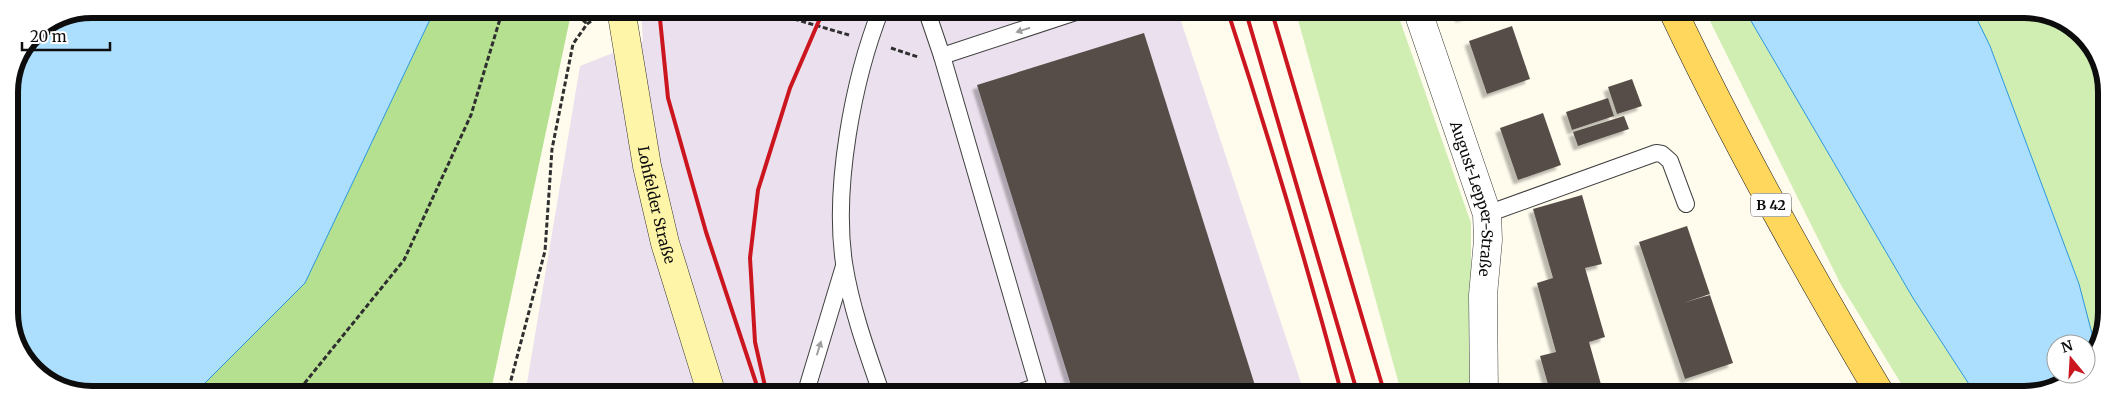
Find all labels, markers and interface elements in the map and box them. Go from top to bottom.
scale bar [22,20,110,52]
one-way arrow [1015,26,1030,34]
text: 20 m [30,27,67,46]
street label: August-Lepper-Straße [1446,117,1498,278]
street label: Lohfelder Straße [634,144,680,266]
road number: B 42 [1751,194,1791,216]
north arrow [2046,334,2096,384]
text: N [2059,336,2075,357]
one-way arrow [816,340,824,355]

